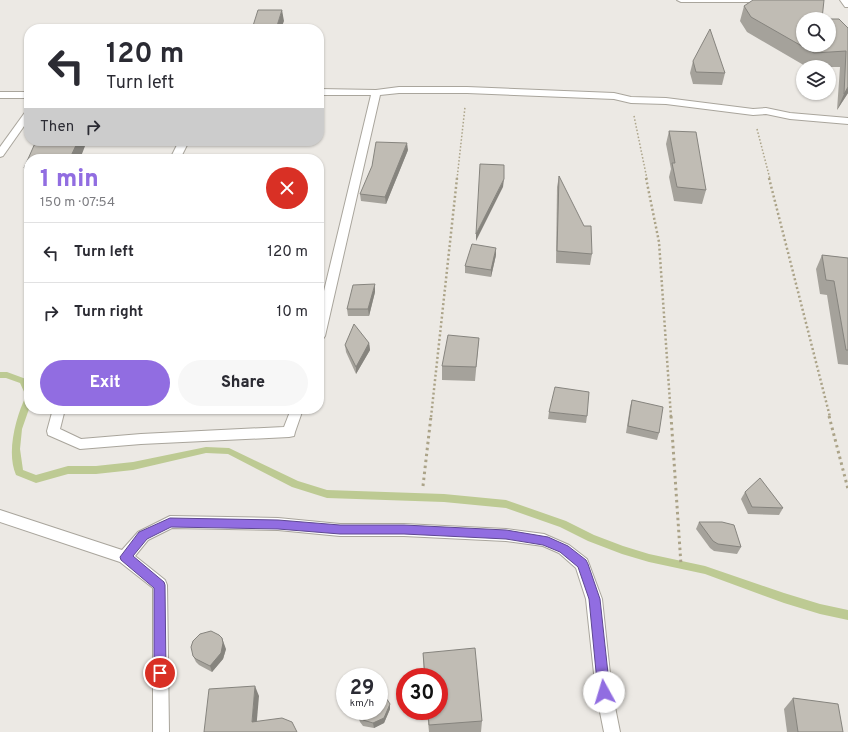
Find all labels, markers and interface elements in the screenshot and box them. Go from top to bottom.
map controls [796,12,836,100]
button: search [796,12,836,52]
text: 120 m [106,37,184,73]
icon: left [40,40,92,92]
button: layers [796,60,836,100]
text: Turn left [106,72,174,95]
icon: right [82,116,104,138]
text: Then [40,118,74,137]
text: 1 min [40,165,99,195]
button: close [266,167,308,209]
text: 150 m · 07:54 [40,195,115,211]
icon: left [40,242,62,264]
text: Turn left [74,243,134,262]
text: 120 m [267,243,308,262]
icon: right [40,302,62,324]
text: Turn right [74,303,143,322]
text: 10 m [277,303,308,322]
button: Exit [40,360,170,406]
button: Share [178,360,308,406]
pin [143,656,177,690]
icon: arrive [149,662,171,684]
speed limit sign: 30 [396,668,448,720]
position arrow [583,671,625,713]
text: 29 [350,676,374,702]
text: km/h [350,697,374,710]

